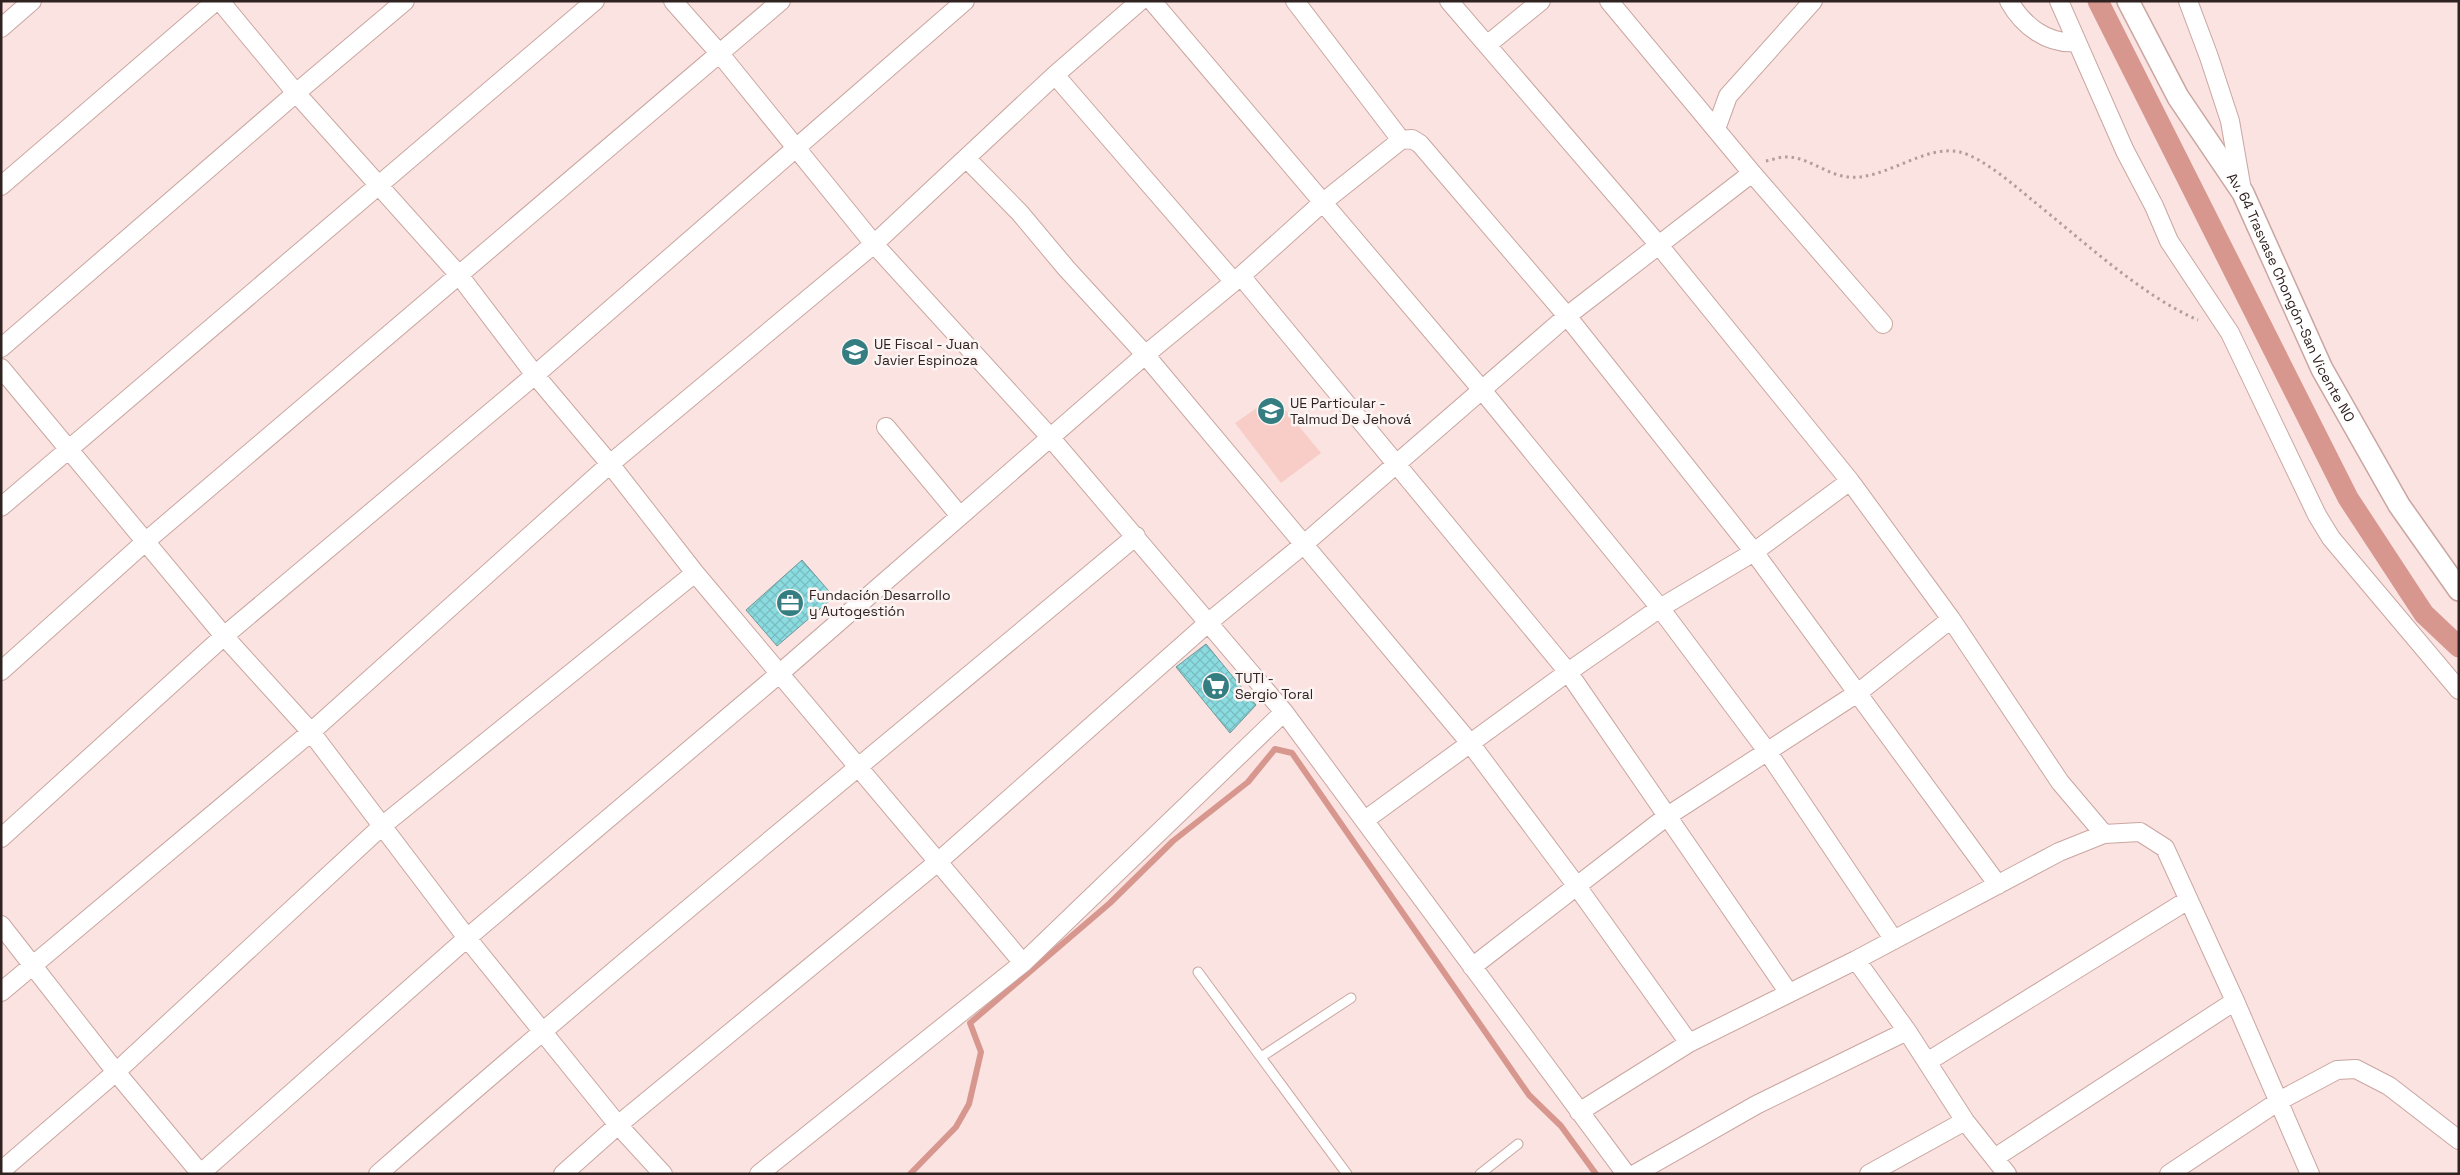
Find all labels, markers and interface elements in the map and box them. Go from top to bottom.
street label: Av. 64 Trasvase Chongón-San Vicente NO [2223,169,2359,425]
place label: UE Fiscal - Juan Javier Espinoza [874,335,979,369]
school or university icon: UE Fiscal - Juan Javier Espinoza [840,337,870,367]
place label: UE Particular - Talmud De Jehová [1290,394,1411,428]
school or university icon: UE Particular - Talmud De Jehová [1256,396,1286,426]
place label: Fundación Desarrollo y Autogestión [809,586,951,620]
office icon: Fundación Desarrollo y Autogestión [775,588,805,618]
place label: TUTI - Sergio Toral [1235,669,1313,703]
supermarket icon: TUTI - Sergio Toral [1201,671,1231,701]

